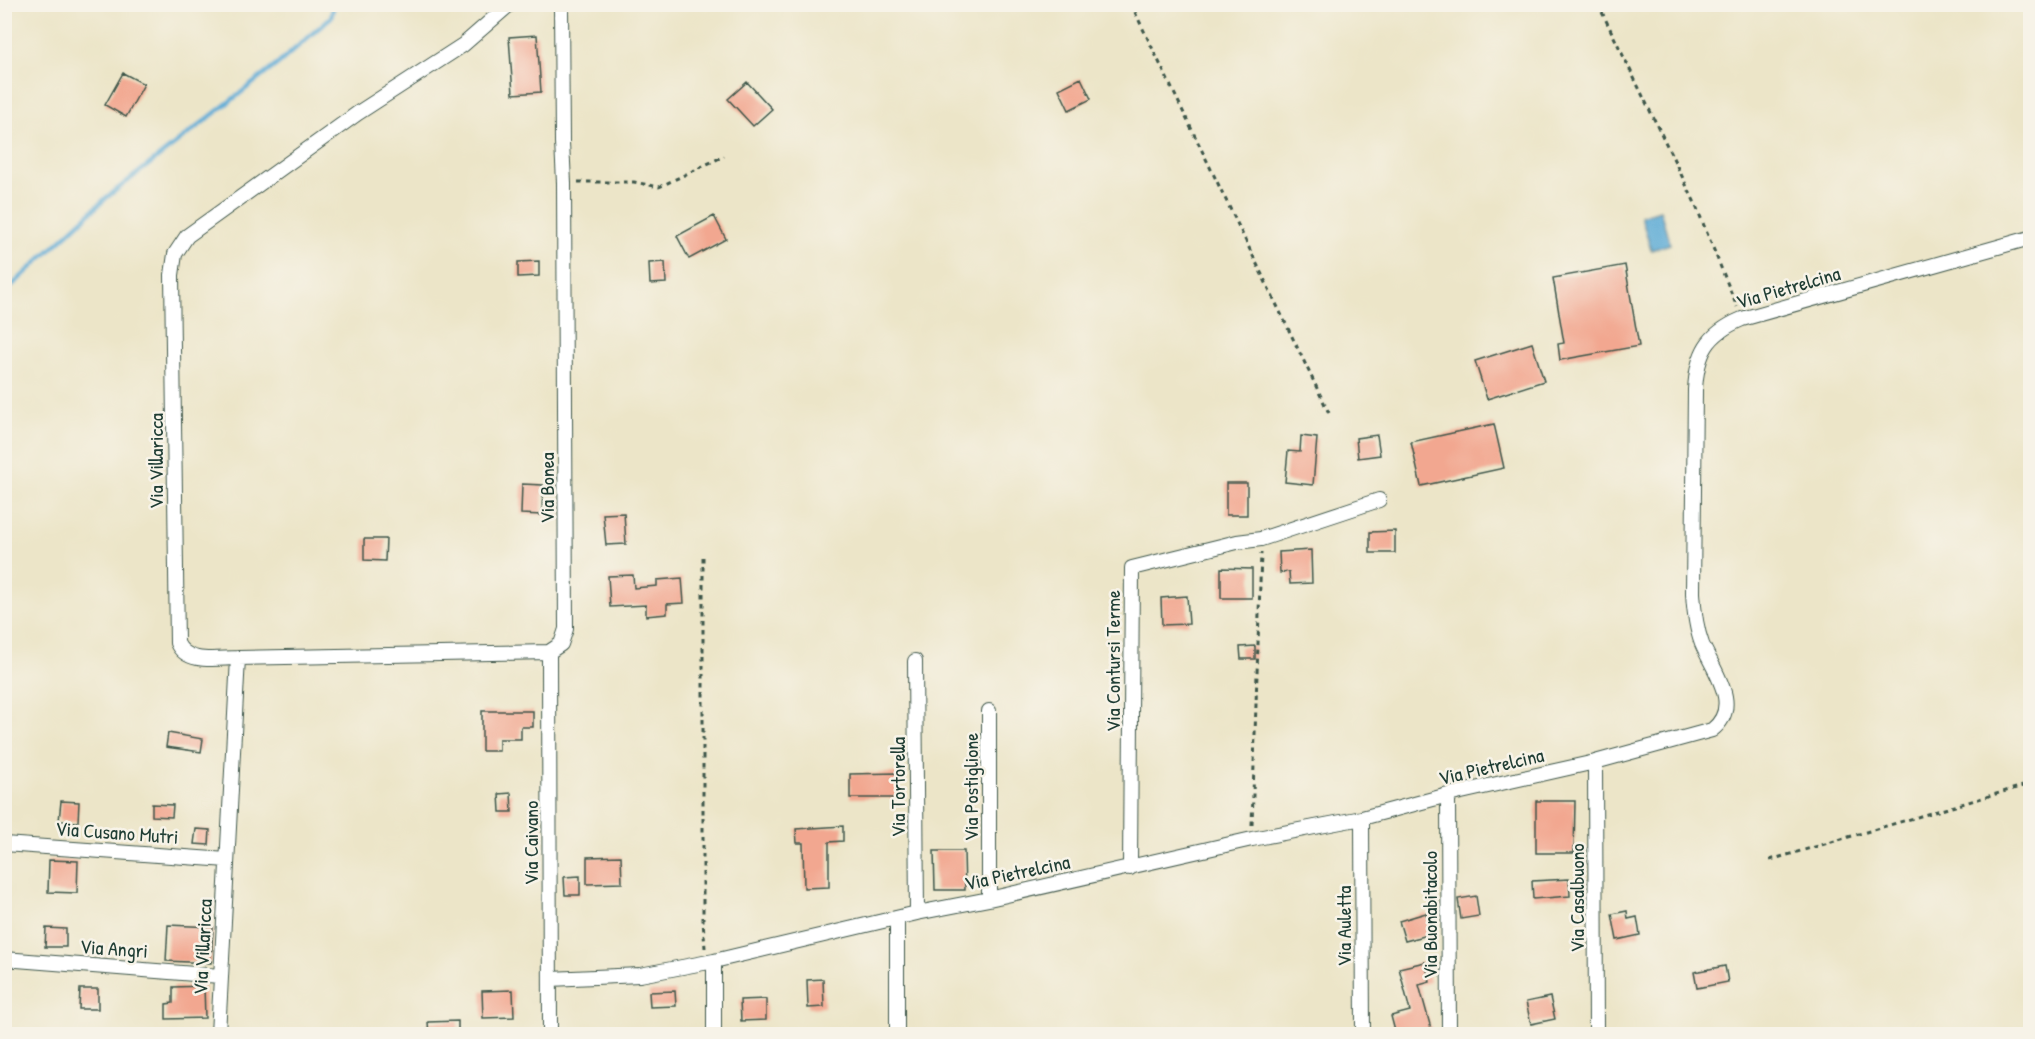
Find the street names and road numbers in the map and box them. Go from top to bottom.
street label: Via Pietrelcina [1733,259,1843,315]
street label: Via Villaricca [142,413,169,509]
street label: Via Bonea [533,452,560,524]
street label: Via Contursi Terme [1099,590,1126,732]
street label: Via Postiglione [957,733,984,841]
street label: Via Tortorella [884,737,911,837]
street label: Via Pietrelcina [1436,741,1546,791]
street label: Via Caivano [517,801,544,885]
street label: Via Cusano Mutri [55,814,179,850]
street label: Via Casalbuono [1563,843,1590,953]
street label: Via Pietrelcina [962,848,1072,896]
street label: Via Buonabitacolo [1416,851,1443,979]
street label: Via Auletta [1330,885,1357,966]
street label: Via Villaricca [186,898,218,996]
street label: Via Angri [79,932,149,964]

